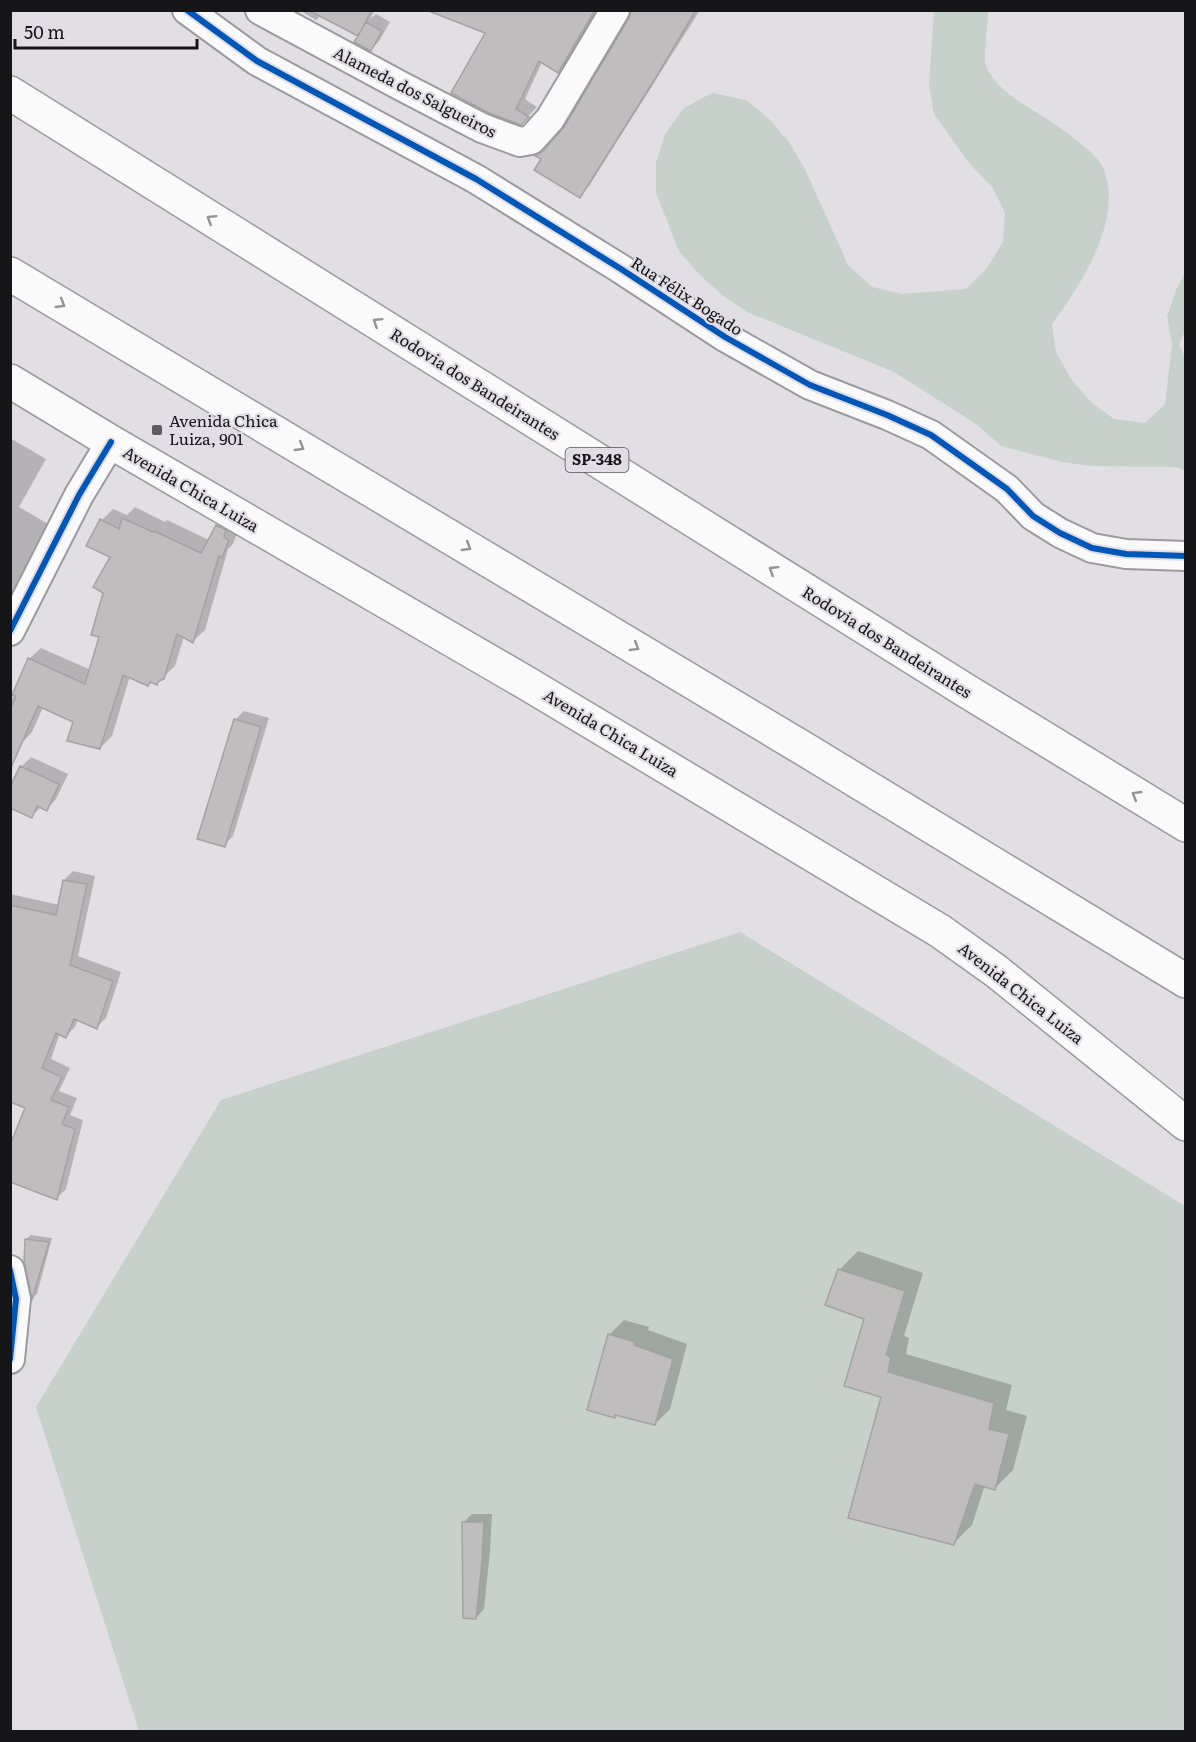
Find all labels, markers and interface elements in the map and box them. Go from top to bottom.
scale bar [15,12,196,50]
text: 50 m [24,18,65,45]
street label: Alameda dos Salgueiros [330,40,501,143]
one-way arrow [207,214,217,226]
street label: Rua Félix Bogado [627,250,748,340]
one-way arrow [55,296,65,308]
one-way arrow [373,318,383,330]
street label: Rodovia dos Bandeirantes [386,321,565,445]
place label: Avenida Chica Luiza, 901 [169,408,278,450]
marker: Avenida Chica Luiza, 901 [150,423,164,437]
street label: Avenida Chica Luiza [119,439,264,537]
one-way arrow [294,440,304,451]
road number: SP-348 [566,448,628,472]
one-way arrow [461,540,471,552]
one-way arrow [769,567,780,578]
street label: Rodovia dos Bandeirantes [798,579,977,703]
one-way arrow [629,640,639,652]
street label: Avenida Chica Luiza [540,682,684,782]
one-way arrow [1132,790,1142,802]
street label: Avenida Chica Luiza [954,935,1090,1049]

